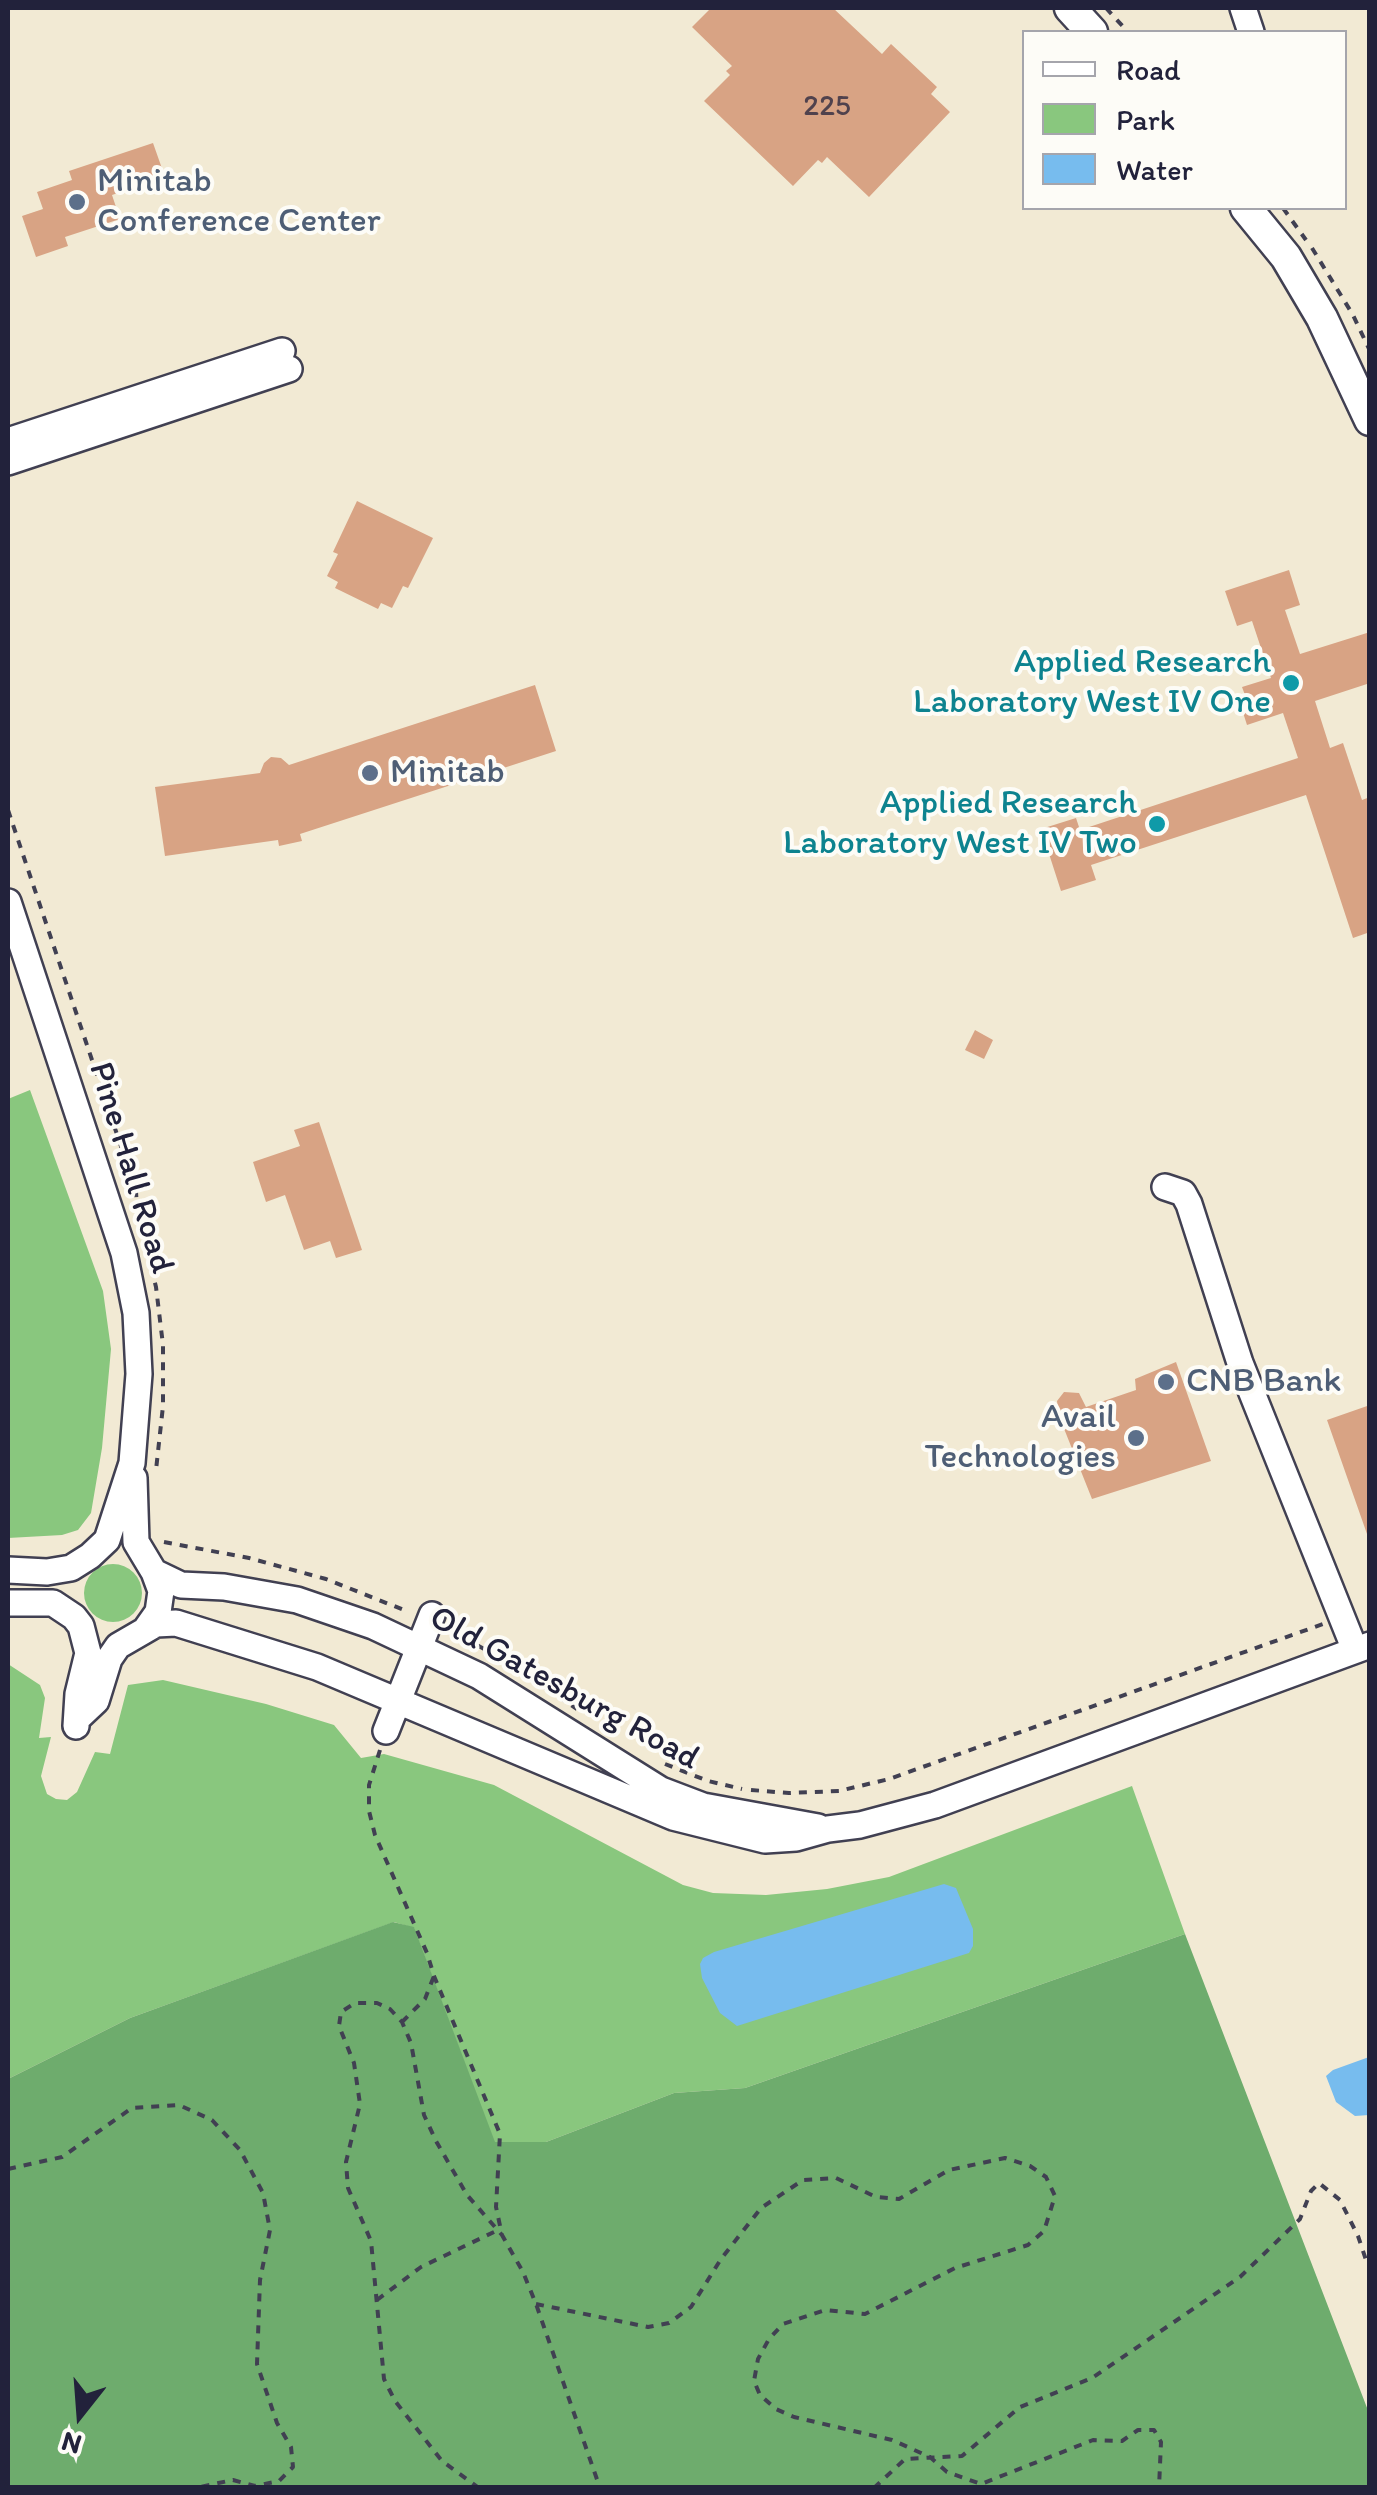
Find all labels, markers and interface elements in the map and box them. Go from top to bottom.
legend [1022,30,1347,210]
text: Road [1116,51,1181,88]
house number: 225 [803,89,851,125]
text: Park [1116,101,1175,138]
text: Water [1116,151,1193,188]
place label: Minitab Conference Center [97,161,381,243]
marker: Minitab Conference Center [66,191,88,213]
place label: Applied Research Laboratory West IV One [913,642,1271,724]
marker: Applied Research Laboratory West IV One [1280,672,1302,694]
place label: Minitab [390,752,505,794]
marker: Minitab [359,762,381,784]
place label: Applied Research Laboratory West IV Two [783,783,1137,865]
marker: Applied Research Laboratory West IV Two [1146,813,1168,835]
street label: Pine Hall Road [78,1057,182,1279]
place label: CNB Bank [1186,1361,1341,1403]
marker: CNB Bank [1155,1371,1177,1393]
place label: Avail Technologies [924,1397,1116,1479]
marker: Avail Technologies [1125,1427,1147,1449]
street label: Old Gatesburg Road [422,1597,706,1781]
north arrow [30,2365,130,2465]
text: N [57,2425,85,2463]

